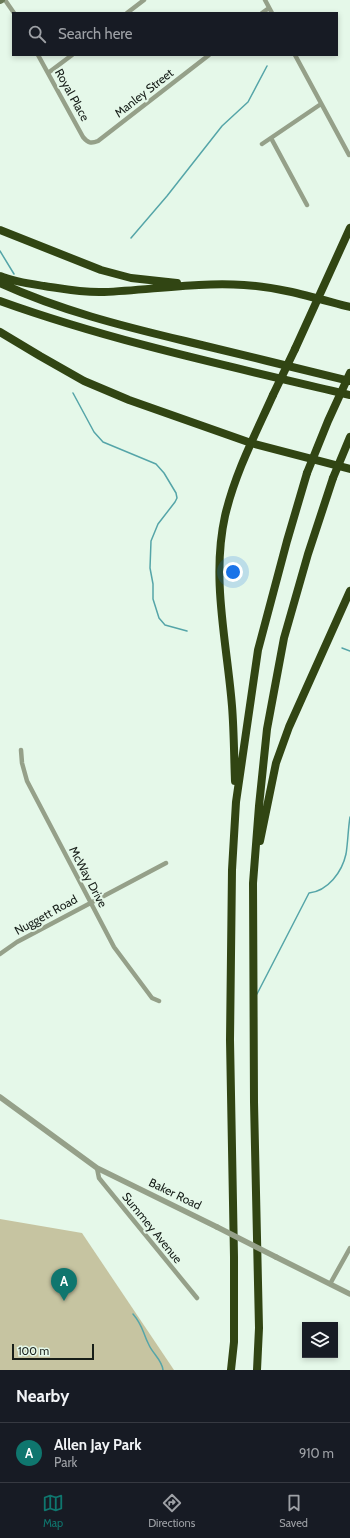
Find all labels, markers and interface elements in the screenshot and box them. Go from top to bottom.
search box [12,12,338,56]
icon: search [26,23,48,45]
text: Search here [58,25,133,43]
street label: Manley Street [111,65,176,120]
street label: Royal Place [52,66,93,124]
your location [223,562,243,582]
street label: McWay Drive [66,844,111,910]
street label: Nuggett Road [12,891,80,938]
street label: Baker Road [146,1174,204,1213]
street label: Summey Avenue [119,1189,186,1266]
pin: A [51,1268,77,1301]
map controls [302,1322,338,1358]
button: layers [302,1322,338,1358]
scale bar [12,1342,94,1361]
text: 100 m [18,1344,49,1358]
text: Nearby [16,1386,69,1406]
text: Allen Jay Park [54,1436,142,1454]
text: A [25,1445,33,1461]
text: 910 m [299,1445,334,1461]
text: Park [54,1454,77,1470]
tab: Map [42,1492,64,1530]
tab: Directions [148,1492,195,1530]
tab: Saved [279,1492,308,1530]

